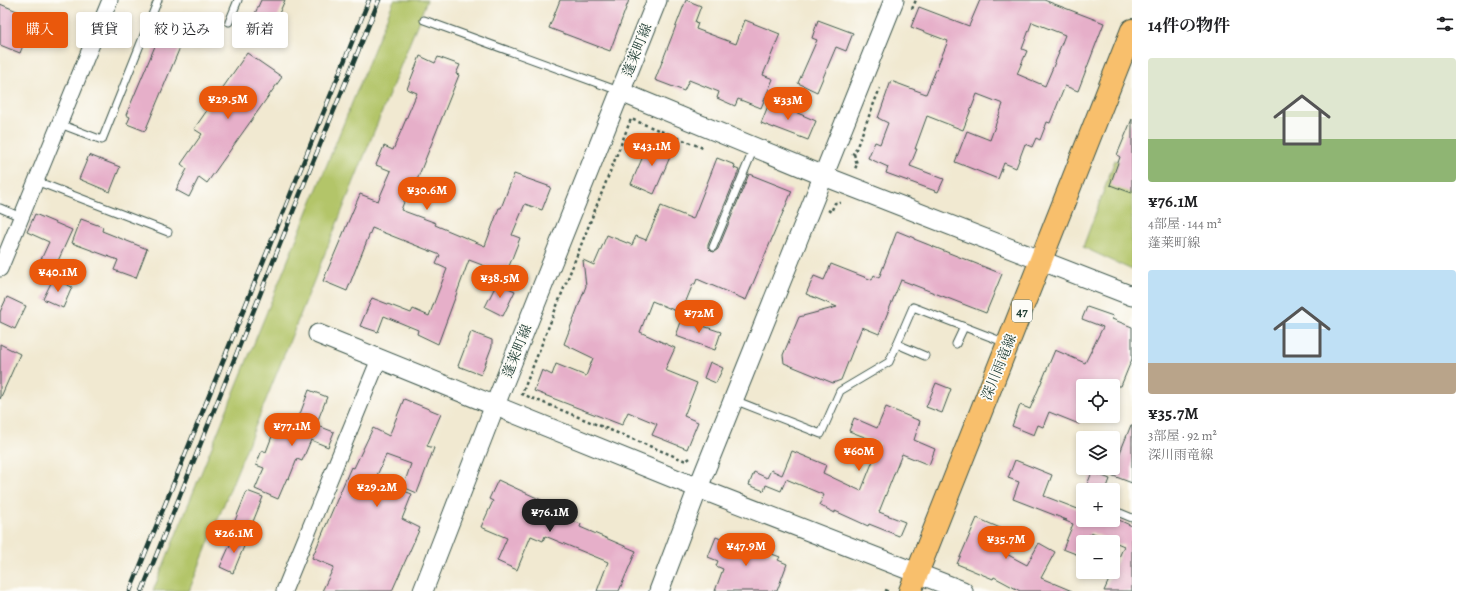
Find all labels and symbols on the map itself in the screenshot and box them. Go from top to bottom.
street label: 蓬莱町線 [618,20,656,80]
pin: ¥29.5M [195,86,261,120]
pin: ¥33M [764,87,812,121]
pin: ¥43.1M [619,133,685,167]
pin: ¥30.6M [394,177,460,211]
pin: ¥40.1M [25,259,91,293]
pin: ¥38.5M [467,265,533,299]
pin: ¥72M [675,300,723,334]
road number: 47 [1012,300,1032,322]
street label: 蓬莱町線 [498,321,536,381]
street label: 深川雨竜線 [977,331,1021,403]
pin: ¥77.1M [259,413,325,447]
pin: ¥60M [835,438,883,472]
pin: ¥29.2M [344,474,410,508]
pin: ¥76.1M [517,499,583,533]
pin: ¥26.1M [201,520,267,554]
pin: ¥35.7M [973,526,1039,560]
pin: ¥47.9M [713,533,779,567]

